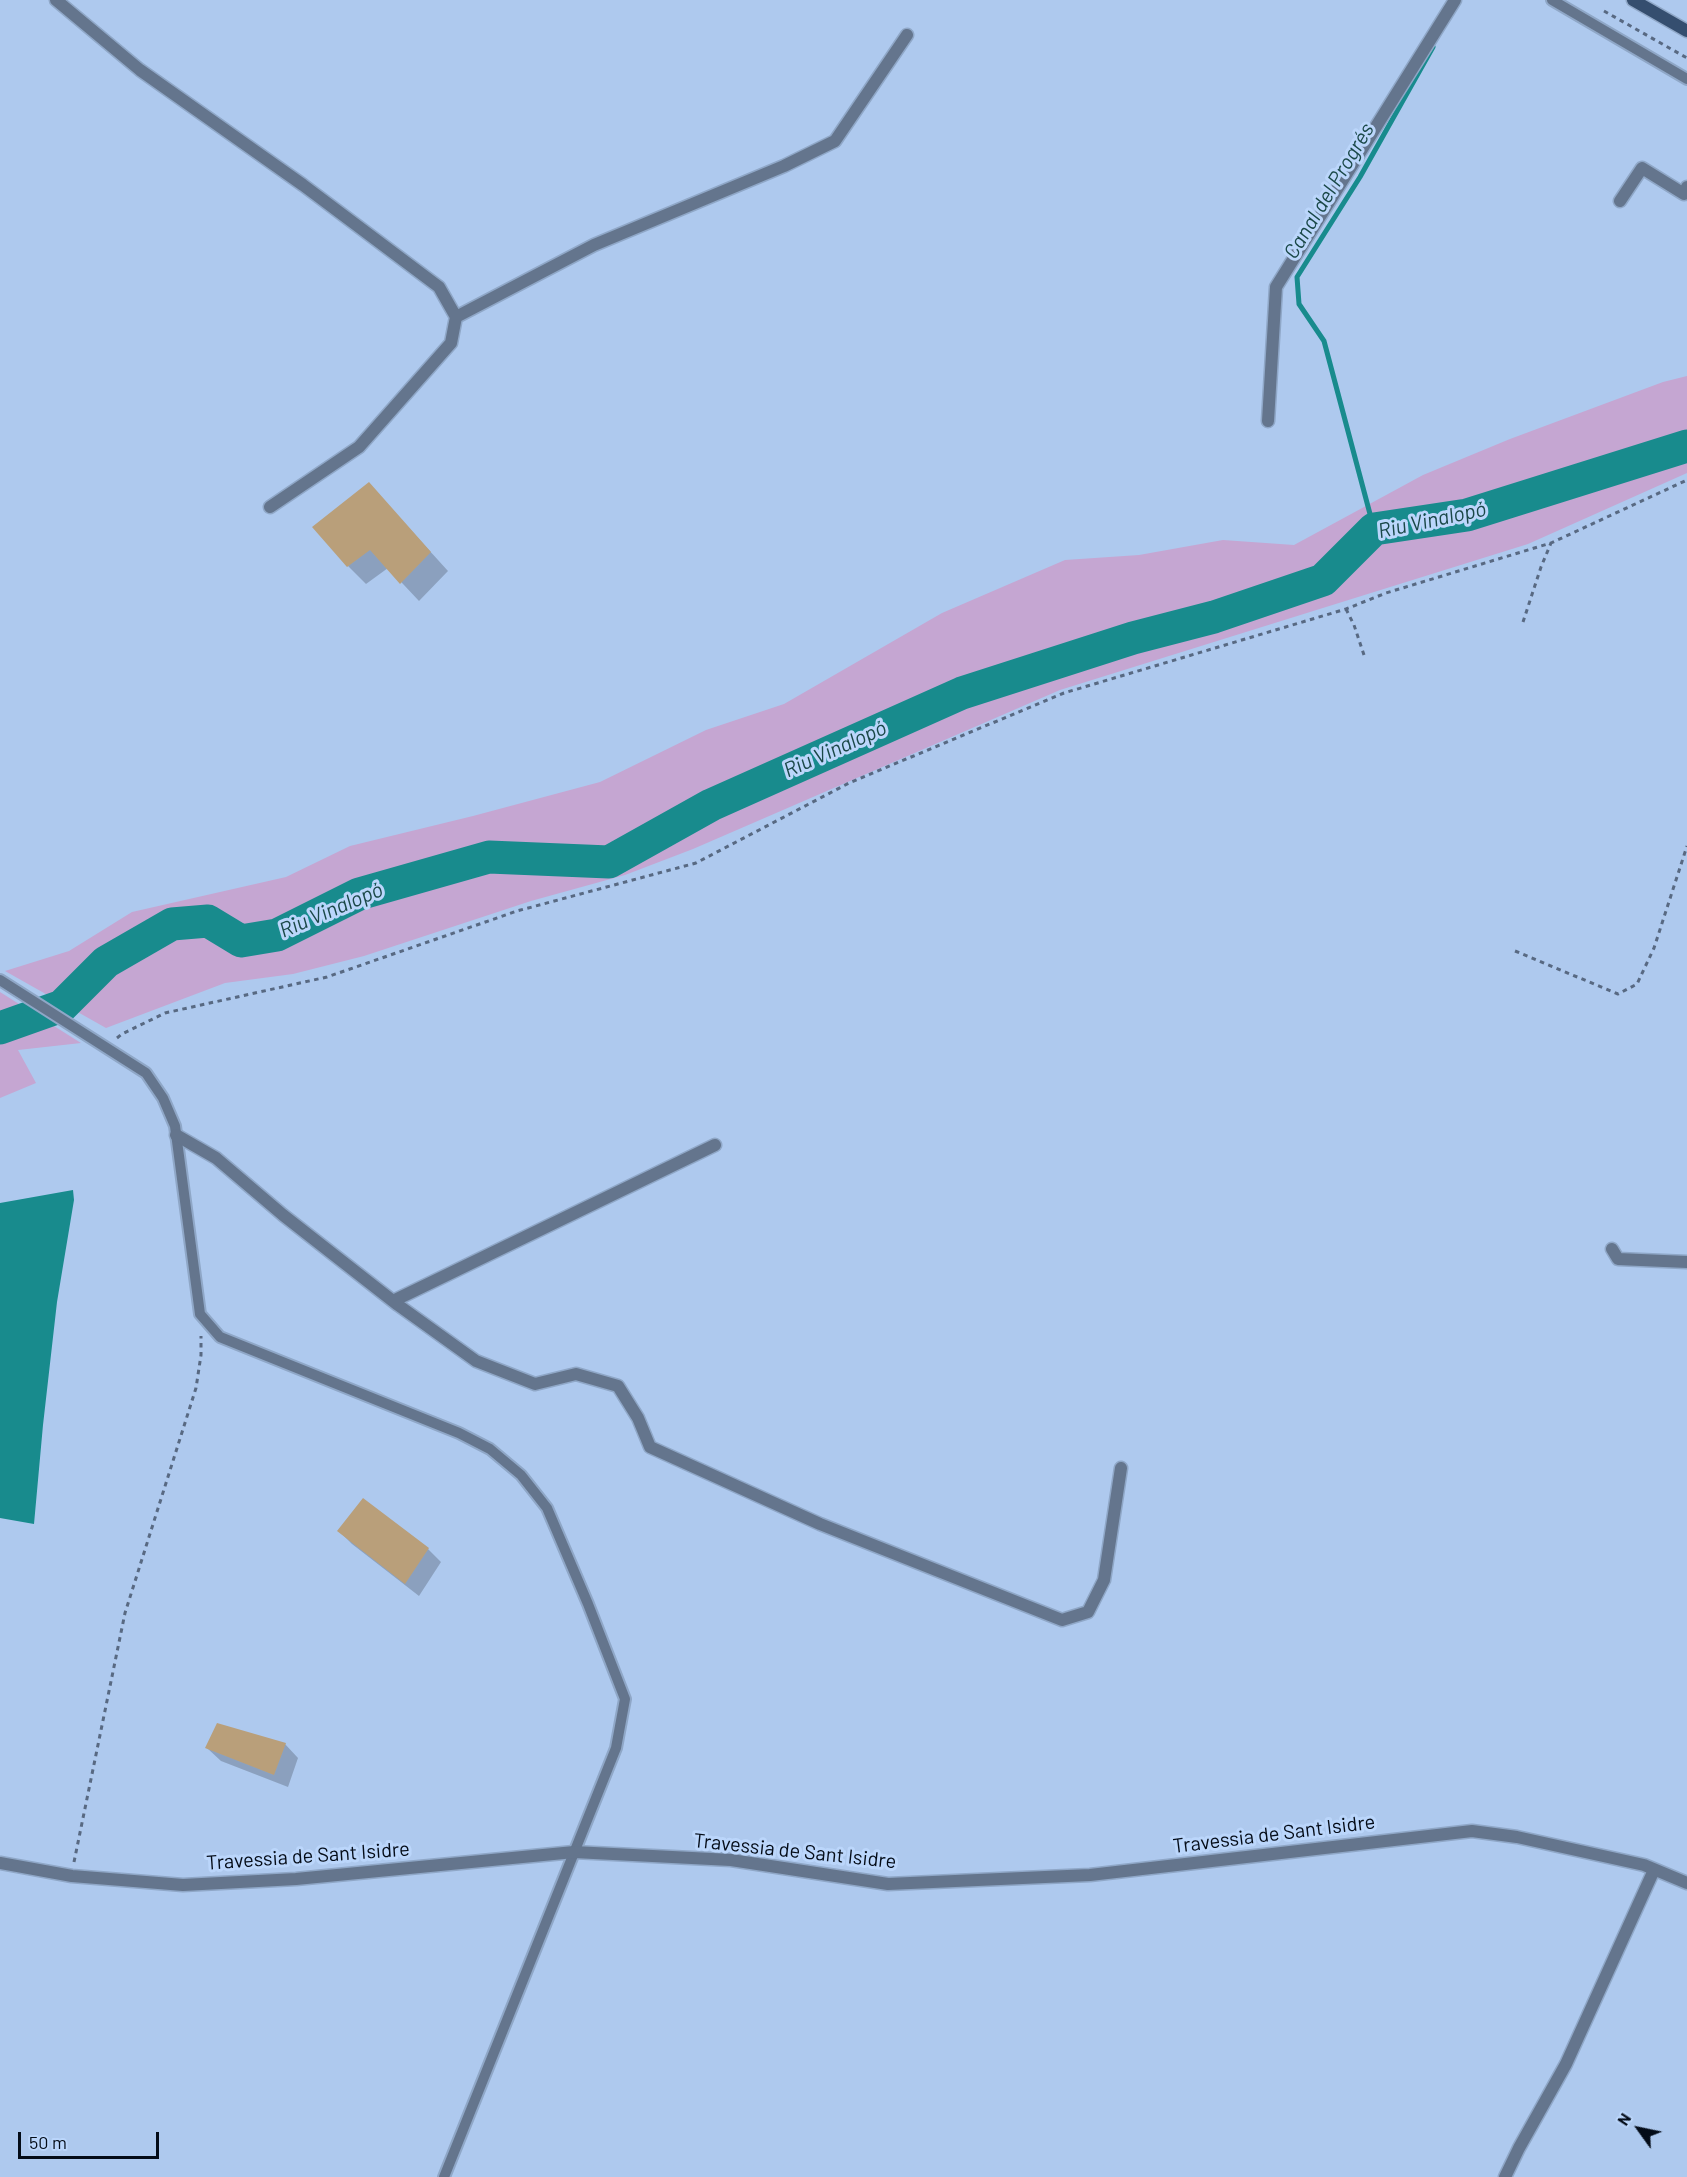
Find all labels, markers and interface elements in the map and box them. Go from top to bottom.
water label: Canal del Progrés [1279,119,1379,263]
water label: Riu Vinalopó [1376,496,1488,544]
water label: Riu Vinalopó [780,715,890,783]
water label: Riu Vinalopó [276,877,386,943]
street label: Travessia de Sant Isidre [1171,1810,1377,1858]
street label: Travessia de Sant Isidre [692,1828,898,1874]
street label: Travessia de Sant Isidre [206,1837,410,1875]
north arrow [1609,2099,1669,2159]
text: N [1613,2109,1634,2129]
scale bar [21,2120,162,2158]
text: 50 m [29,2131,67,2153]

